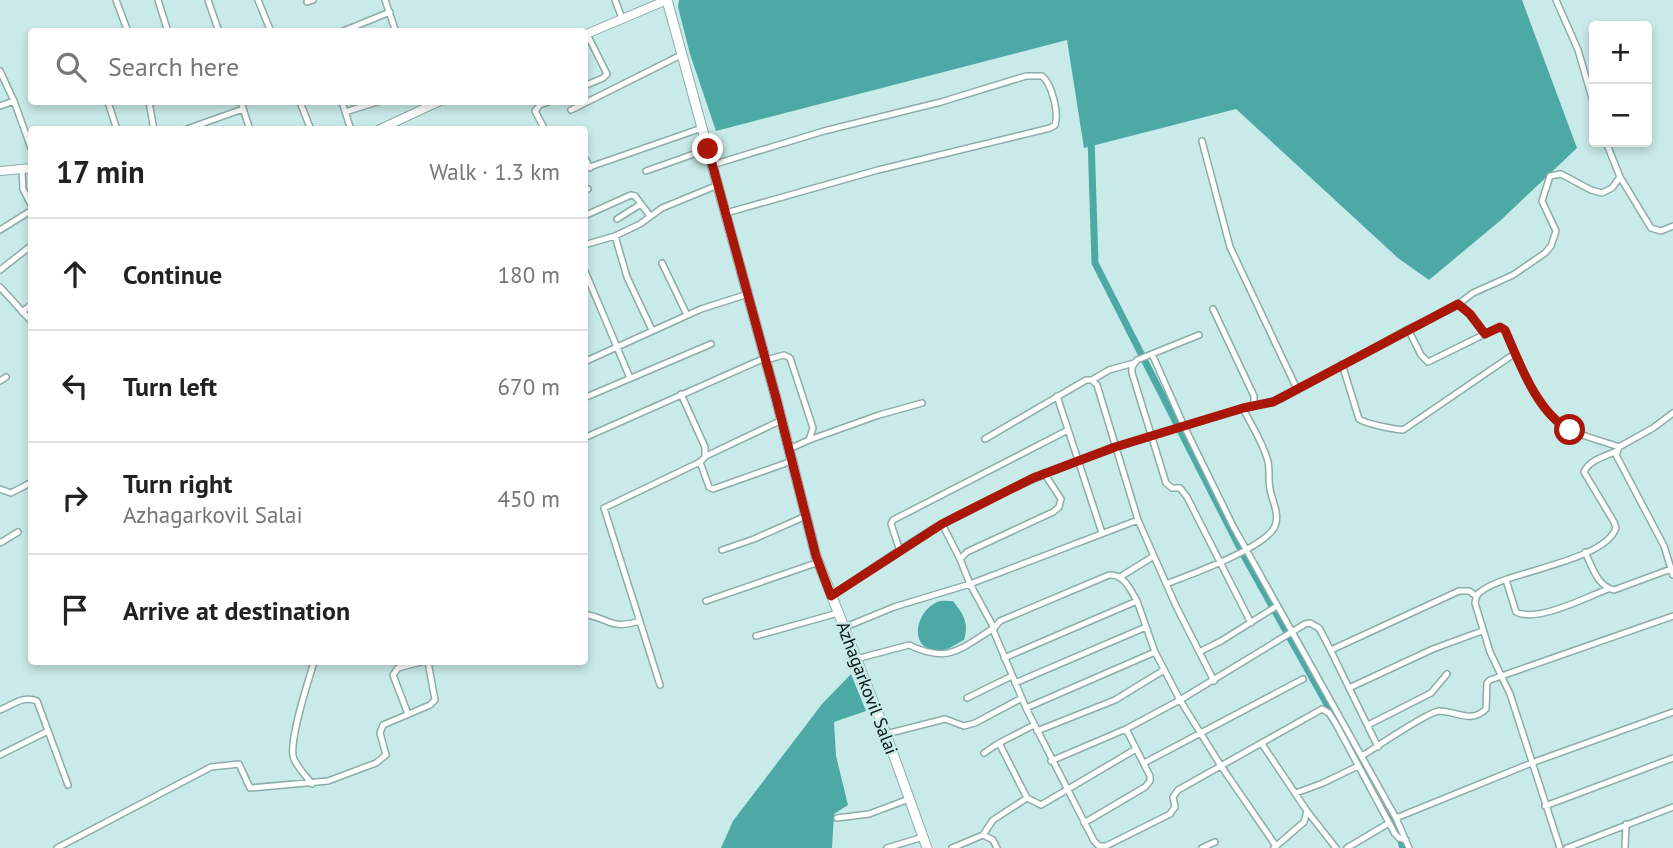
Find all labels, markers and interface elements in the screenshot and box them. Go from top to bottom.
map controls [1589,21,1652,147]
button: + [1589,21,1652,84]
search box [28,28,588,105]
icon: search [52,48,90,86]
text: Search here [108,50,239,83]
button: − [1589,84,1652,147]
route end [692,133,723,164]
text: 17 min [56,152,145,191]
text: Walk · 1.3 km [429,157,560,186]
icon: ahead [56,255,94,293]
text: Continue [123,258,222,291]
text: 180 m [498,260,560,289]
icon: left [56,367,94,405]
text: Turn left [123,370,217,403]
text: 670 m [498,372,560,401]
route start [1554,414,1585,445]
text: Turn right [123,467,232,500]
icon: right [56,479,94,517]
text: 450 m [498,484,560,513]
text: Azhagarkovil Salai [123,500,303,529]
icon: arrive [56,591,94,629]
text: Arrive at destination [123,594,350,627]
street label: Azhagarkovil Salai [832,618,903,758]

